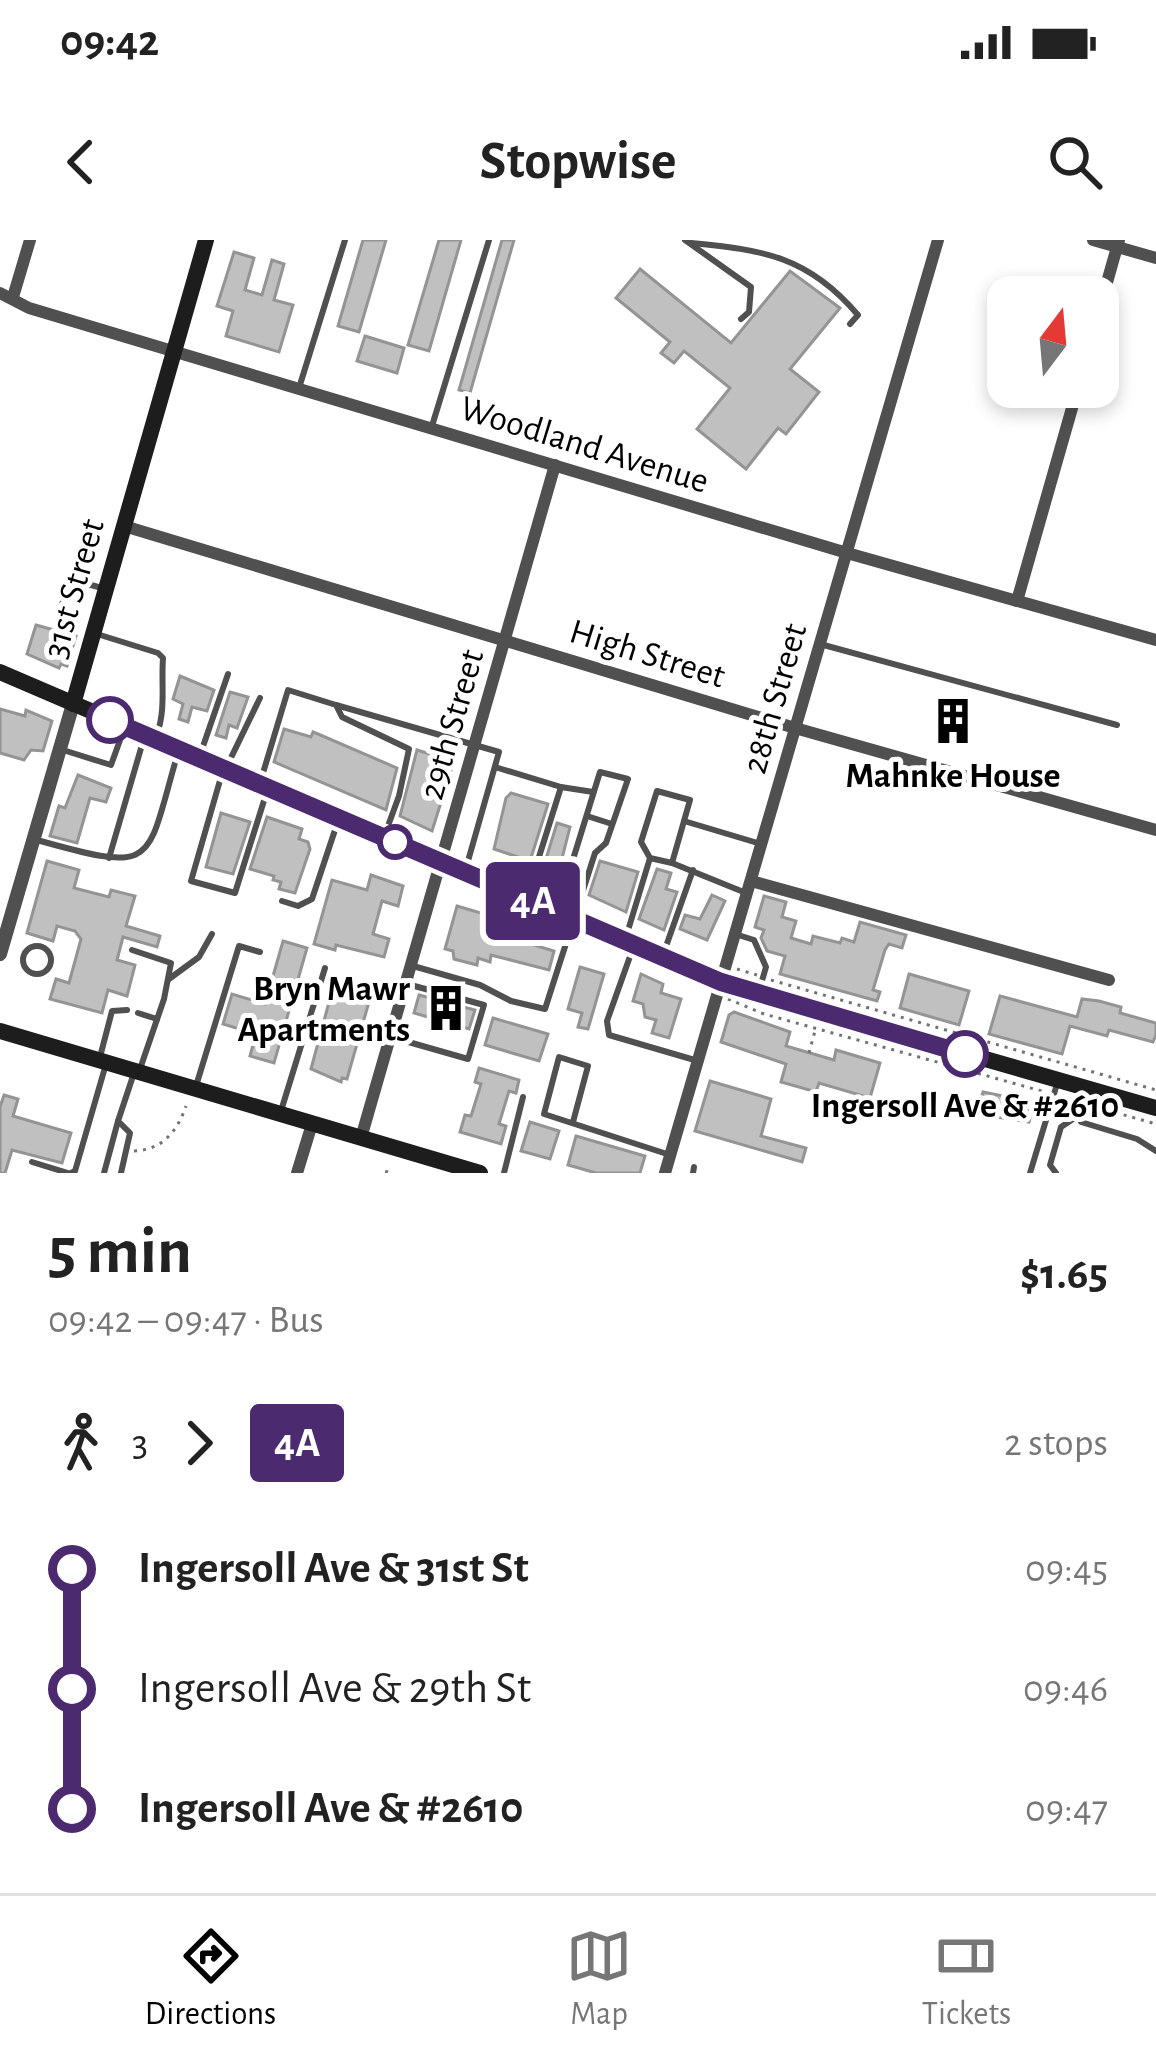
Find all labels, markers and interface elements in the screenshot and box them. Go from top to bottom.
text: 09:42 [60,19,159,64]
icon: back [48,129,114,195]
icon: search [1042,129,1108,195]
text: Stopwise [480,135,676,189]
north arrow [987,276,1119,408]
map controls [987,276,1119,408]
street label: Woodland Avenue [456,390,713,500]
street label: 31st Street [37,515,111,662]
street label: High Street [566,613,730,695]
street label: 28th Street [736,619,814,778]
street label: 29th Street [413,645,491,804]
building icon: Mahnke House [928,696,978,746]
unlabelled marker [88,698,132,742]
place label: Mahnke House [845,758,1061,794]
unlabelled marker [379,826,411,858]
line badge: 4A [479,862,587,940]
text: 4A [510,880,556,922]
place label: Bryn Mawr Apartments [237,971,410,1048]
building icon: Bryn Mawr Apartments [421,983,471,1033]
marker: Ingersoll Ave & #2610 [943,1032,987,1076]
place label: Ingersoll Ave & #2610 [811,1088,1119,1124]
text: 5 min [48,1219,192,1285]
text: $1.65 [1020,1252,1108,1297]
text: 09:42 – 09:47 · Bus [48,1301,324,1340]
icon: walk [48,1410,114,1476]
icon: forward [166,1410,232,1476]
text: 4A [274,1422,320,1464]
text: 3 [132,1424,148,1463]
text: 2 stops [1004,1424,1108,1463]
text: Ingersoll Ave & 31st St [138,1546,529,1591]
text: 09:45 [1025,1550,1108,1589]
text: Ingersoll Ave & 29th St [138,1666,531,1711]
text: 09:46 [1023,1670,1108,1709]
text: Ingersoll Ave & #2610 [138,1786,524,1831]
text: 09:47 [1025,1790,1108,1829]
tab: Directions [145,1923,276,2035]
tab: Map [566,1923,632,2035]
tab: Tickets [922,1923,1011,2035]

